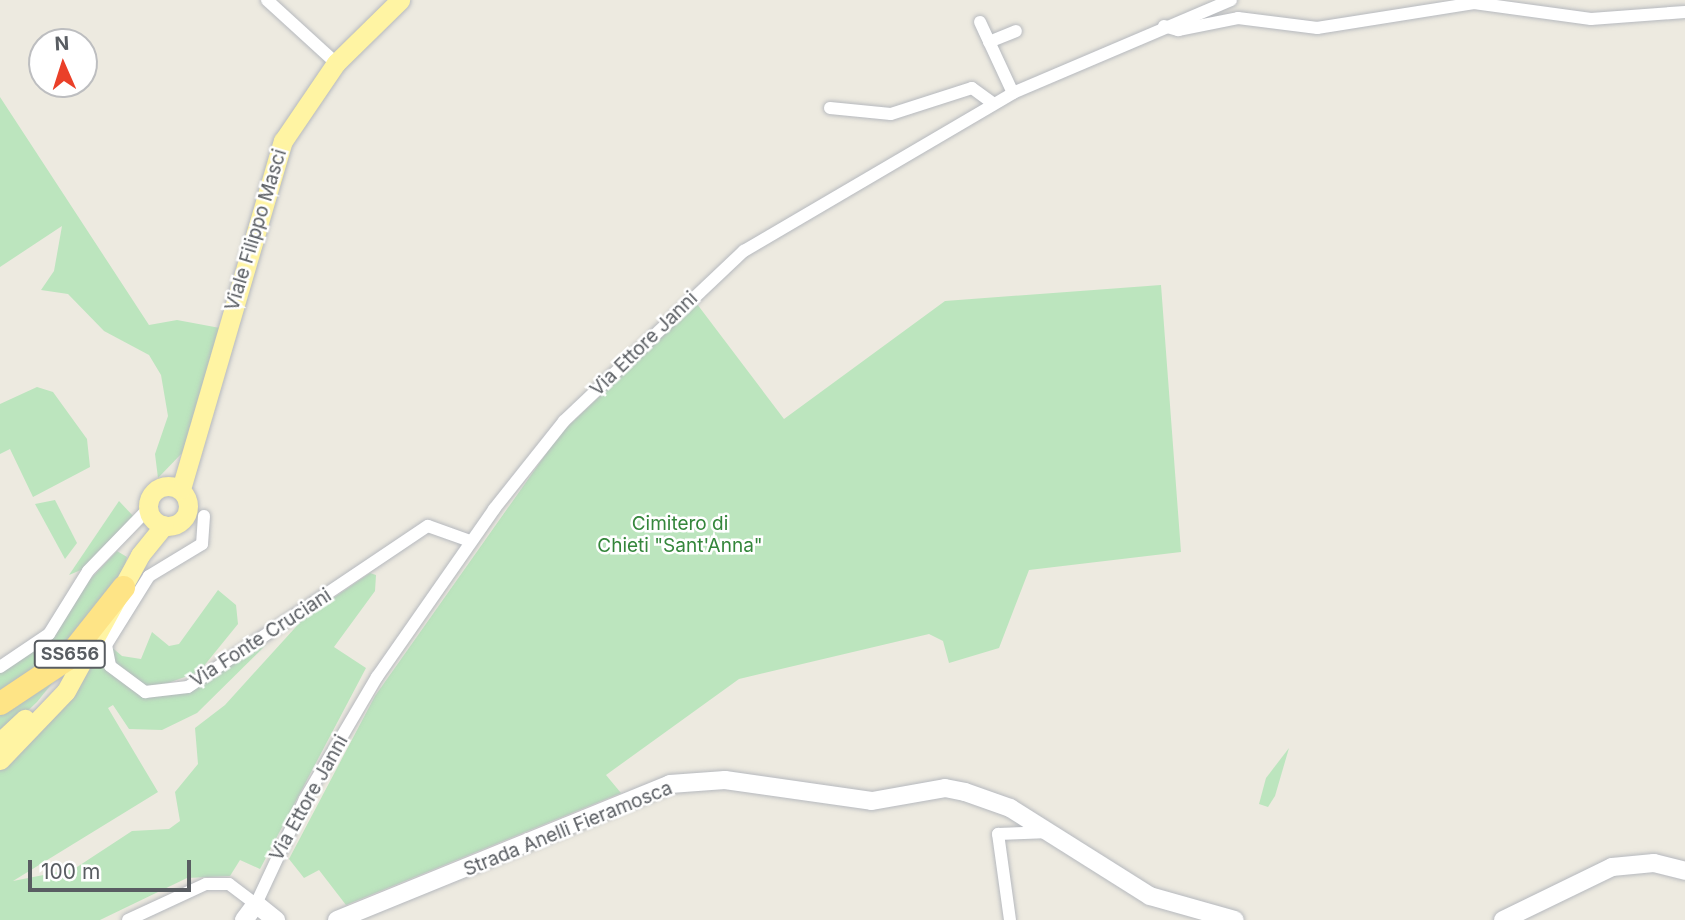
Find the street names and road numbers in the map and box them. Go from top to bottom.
street label: Viale Filippo Masci [221,146,291,314]
street label: Via Ettore Janni [586,287,702,401]
street label: Via Fonte Cruciani [186,584,336,692]
road number: SS656 [33,640,107,668]
street label: Via Ettore Janni [265,731,353,865]
street label: Strada Anelli Fieramosca [460,777,676,881]

